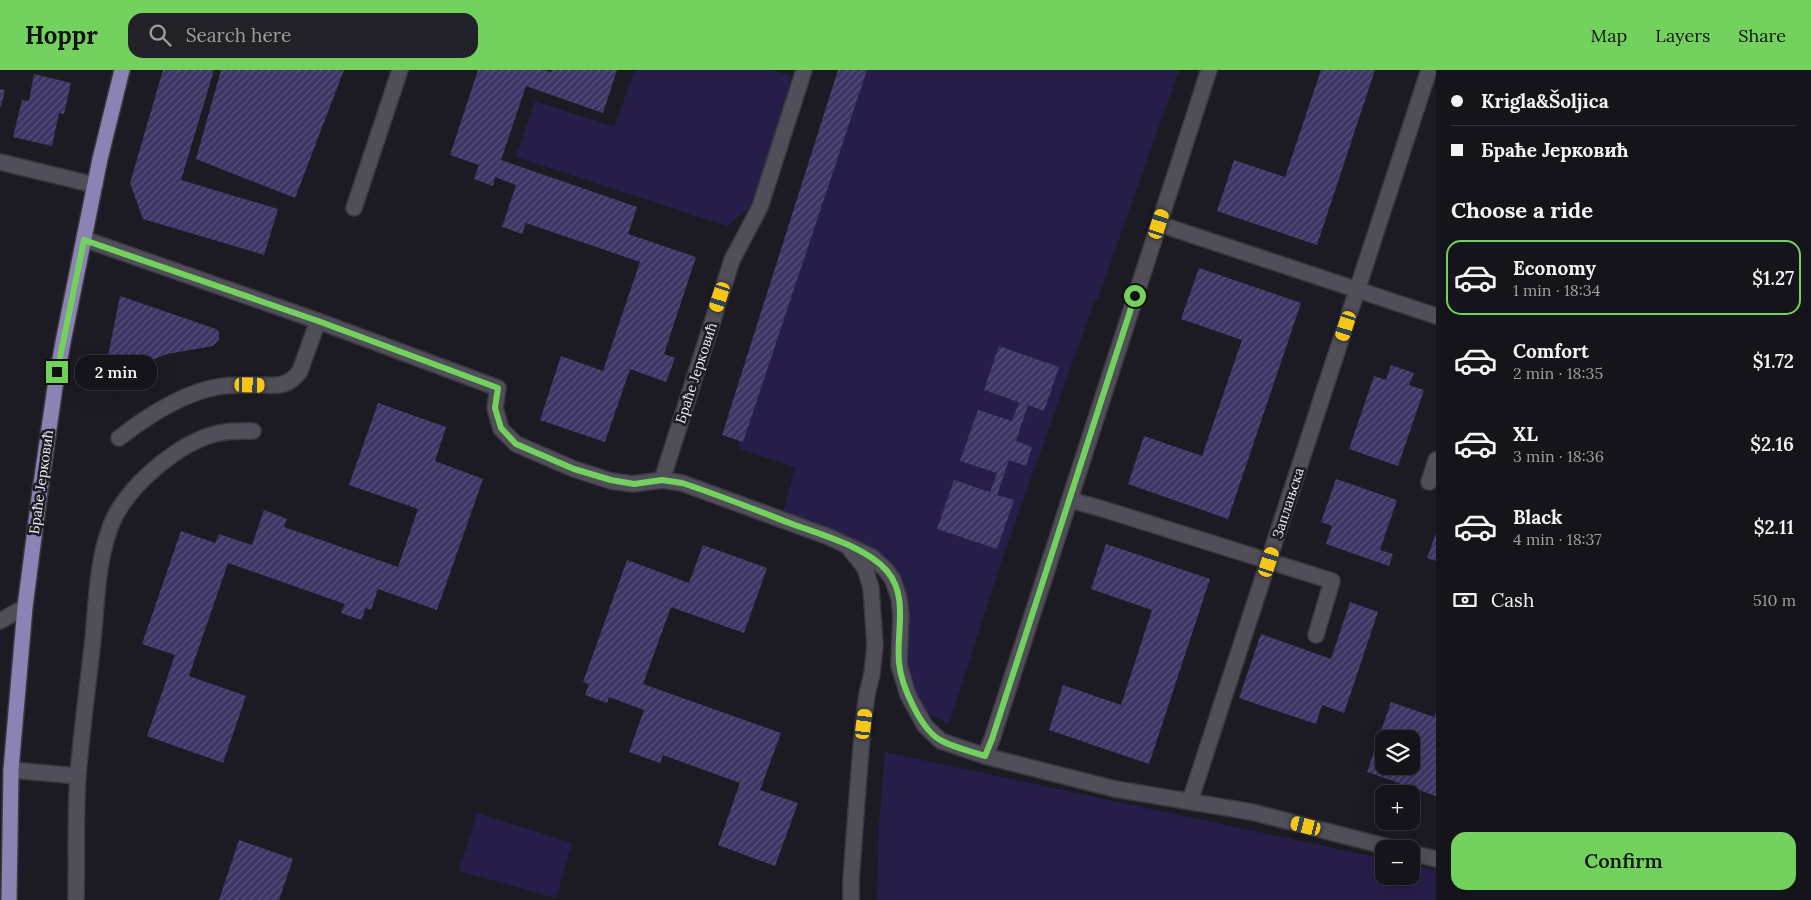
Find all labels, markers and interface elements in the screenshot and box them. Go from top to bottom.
search box [128,13,478,58]
text: Hoppr [25,20,98,51]
icon: search [146,21,174,49]
text: Search here [186,23,291,47]
text: Map [1591,24,1627,47]
text: Layers [1655,24,1710,47]
text: Share [1738,24,1786,47]
text: Krigla&Šoljica [1481,89,1609,113]
text: Браће Јерковић [1481,138,1629,162]
text: Choose a ride [1451,196,1593,224]
car [1147,207,1170,241]
icon: car [1453,255,1498,300]
text: Economy [1513,256,1596,280]
text: $1.27 [1752,266,1794,290]
car [708,280,731,314]
text: 1 min · 18:34 [1513,280,1600,300]
route start [1124,285,1146,307]
car [1334,309,1357,343]
street label: Браће Јерковић [671,320,721,426]
icon: car [1453,338,1498,383]
text: Comfort [1513,339,1589,363]
text: $1.72 [1753,349,1794,373]
callout: 2 min [74,354,157,390]
route end [46,361,68,383]
text: 2 min [95,362,137,382]
text: 2 min · 18:35 [1513,363,1603,383]
car [234,377,265,393]
icon: car [1453,421,1498,466]
text: XL [1513,422,1538,446]
street label: Браће Јерковић [25,429,57,535]
text: $2.16 [1750,432,1794,456]
text: 3 min · 18:36 [1513,446,1604,466]
street label: Заплањска [1268,465,1308,541]
icon: car [1453,504,1498,549]
text: Black [1513,505,1562,529]
text: $2.11 [1754,515,1794,539]
text: 4 min · 18:37 [1513,529,1602,549]
car [1257,545,1280,579]
icon: cash [1451,586,1479,614]
text: Cash [1491,588,1534,612]
text: 510 m [1753,590,1796,610]
car [854,708,873,740]
map controls [1375,730,1420,885]
button: layers [1375,730,1420,775]
button: + [1375,785,1420,830]
car [1289,815,1322,837]
button: Confirm [1451,832,1796,890]
button: − [1375,840,1420,885]

